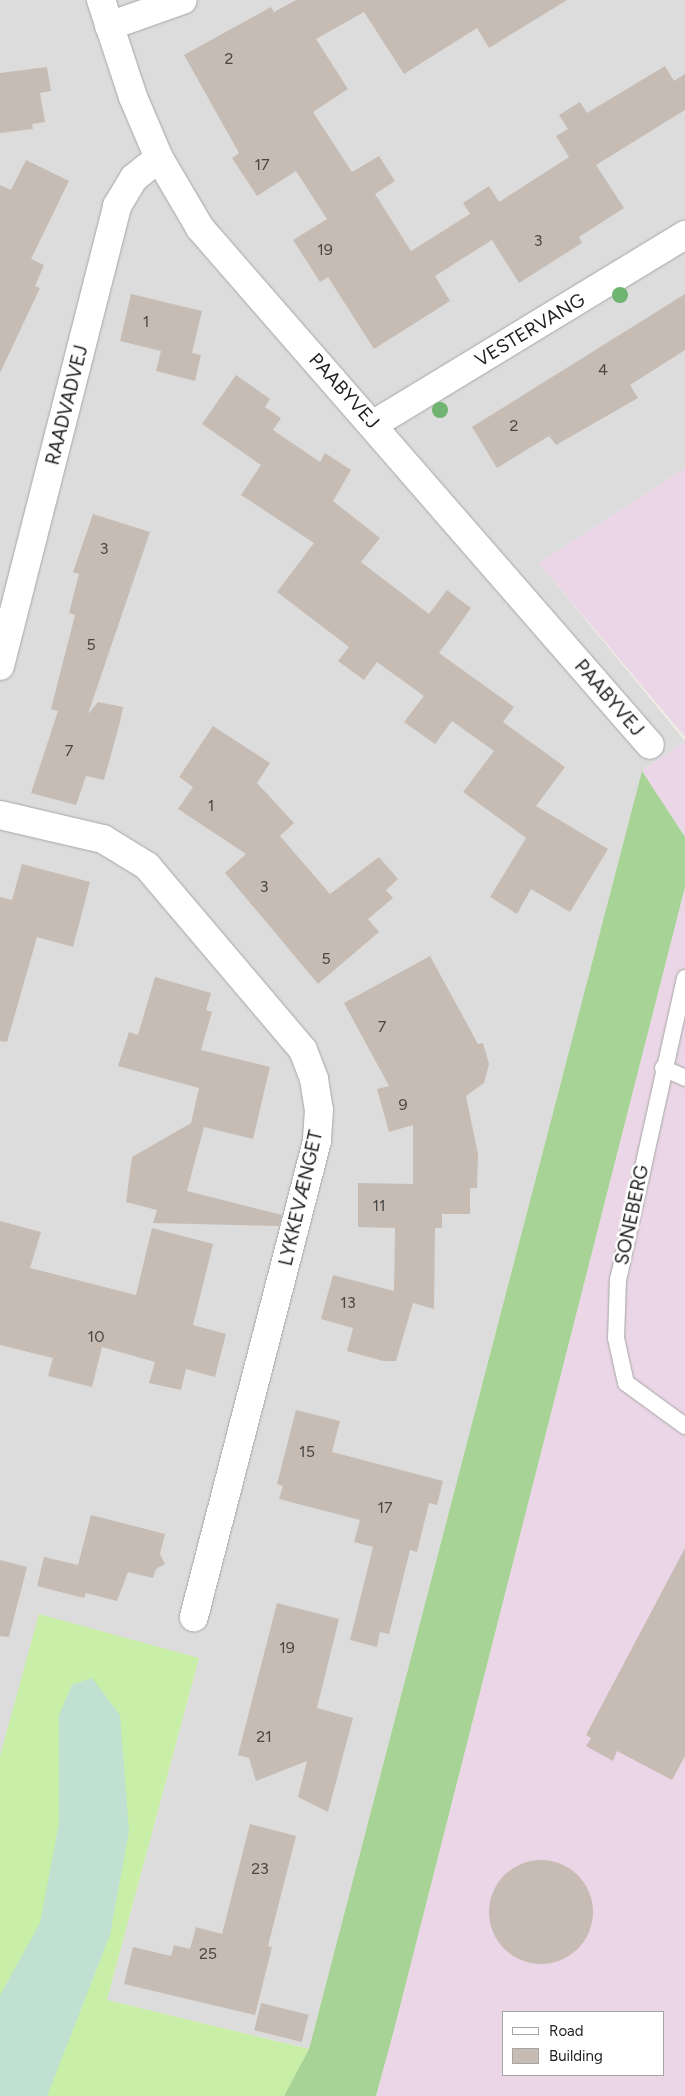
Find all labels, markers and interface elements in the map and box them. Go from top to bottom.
house number: 2 [225,49,233,69]
house number: 17 [254,155,270,175]
house number: 3 [534,231,542,251]
house number: 19 [317,240,333,260]
street label: VESTERVANG [471,288,589,372]
house number: 1 [143,312,149,332]
street label: RAADVADVEJ [41,343,93,467]
street label: PAABYVEJ [304,348,384,434]
house number: 4 [598,360,608,380]
house number: 2 [510,416,518,436]
house number: 3 [100,539,108,559]
house number: 5 [86,635,96,655]
street label: PAABYVEJ [570,655,648,741]
house number: 7 [65,741,73,761]
house number: 1 [208,796,214,816]
house number: 3 [260,877,268,897]
house number: 5 [321,949,331,969]
house number: 7 [378,1017,386,1037]
house number: 9 [398,1095,408,1115]
street label: LYKKEVÆNGET [274,1128,328,1268]
street label: SONEBERG [610,1163,654,1267]
house number: 11 [372,1196,386,1216]
house number: 13 [340,1293,356,1313]
house number: 10 [88,1327,104,1347]
house number: 15 [299,1442,315,1462]
house number: 17 [377,1498,393,1518]
house number: 19 [279,1638,295,1658]
house number: 21 [256,1727,272,1747]
house number: 23 [251,1859,269,1879]
house number: 25 [199,1944,217,1964]
legend [502,2011,665,2076]
text: Road [549,2022,584,2040]
text: Building [549,2047,603,2065]

